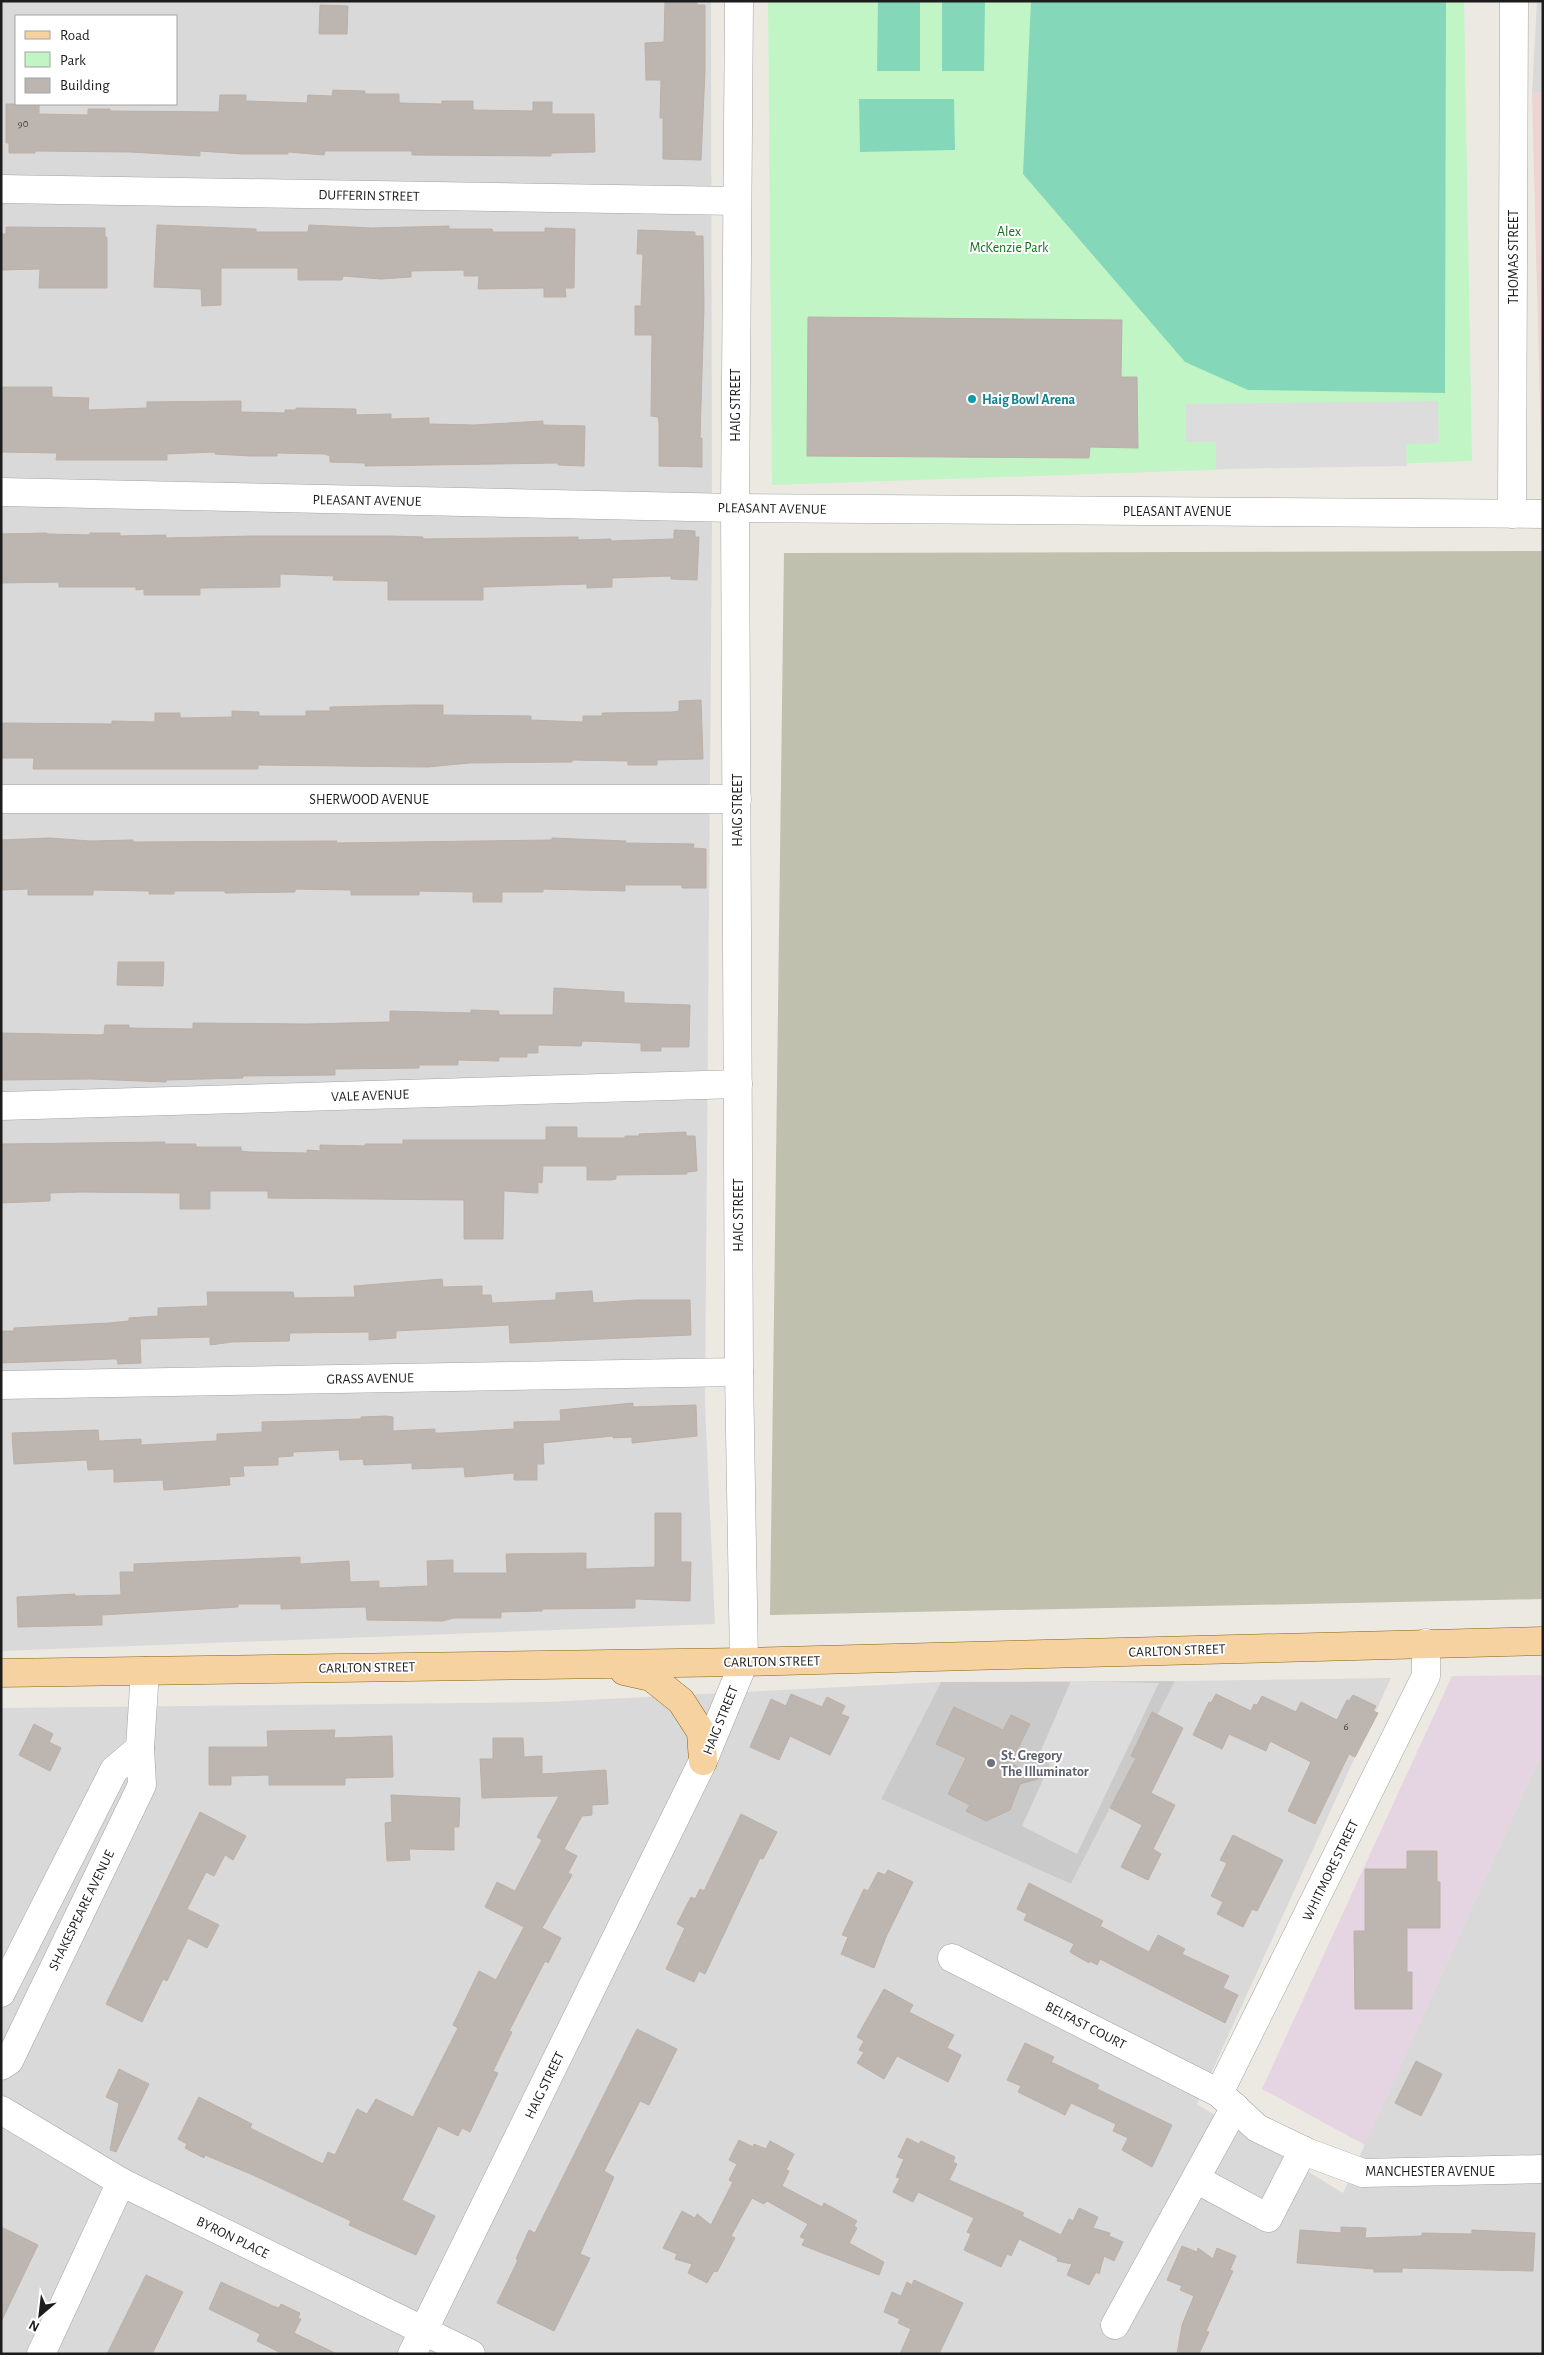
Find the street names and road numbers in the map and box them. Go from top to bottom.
street label: DUFFERIN STREET [318,188,420,204]
street label: THOMAS STREET [1507,210,1521,304]
street label: HAIG STREET [729,368,743,442]
street label: PLEASANT AVENUE [313,493,422,509]
street label: PLEASANT AVENUE [718,501,827,517]
street label: PLEASANT AVENUE [1123,505,1232,519]
street label: HAIG STREET [731,773,745,847]
street label: SHERWOOD AVENUE [309,793,429,807]
street label: VALE AVENUE [331,1088,410,1104]
street label: HAIG STREET [732,1178,746,1252]
street label: GRASS AVENUE [326,1371,414,1387]
street label: CARLTON STREET [1128,1642,1226,1660]
street label: CARLTON STREET [724,1654,821,1670]
street label: CARLTON STREET [319,1660,416,1676]
street label: HAIG STREET [701,1684,741,1757]
street label: WHITMORE STREET [1300,1818,1361,1923]
street label: SHAKESPEARE AVENUE [47,1848,117,1973]
street label: BELFAST COURT [1043,2000,1128,2052]
street label: HAIG STREET [523,2049,567,2121]
street label: MANCHESTER AVENUE [1365,2165,1495,2179]
street label: BYRON PLACE [194,2214,271,2261]

